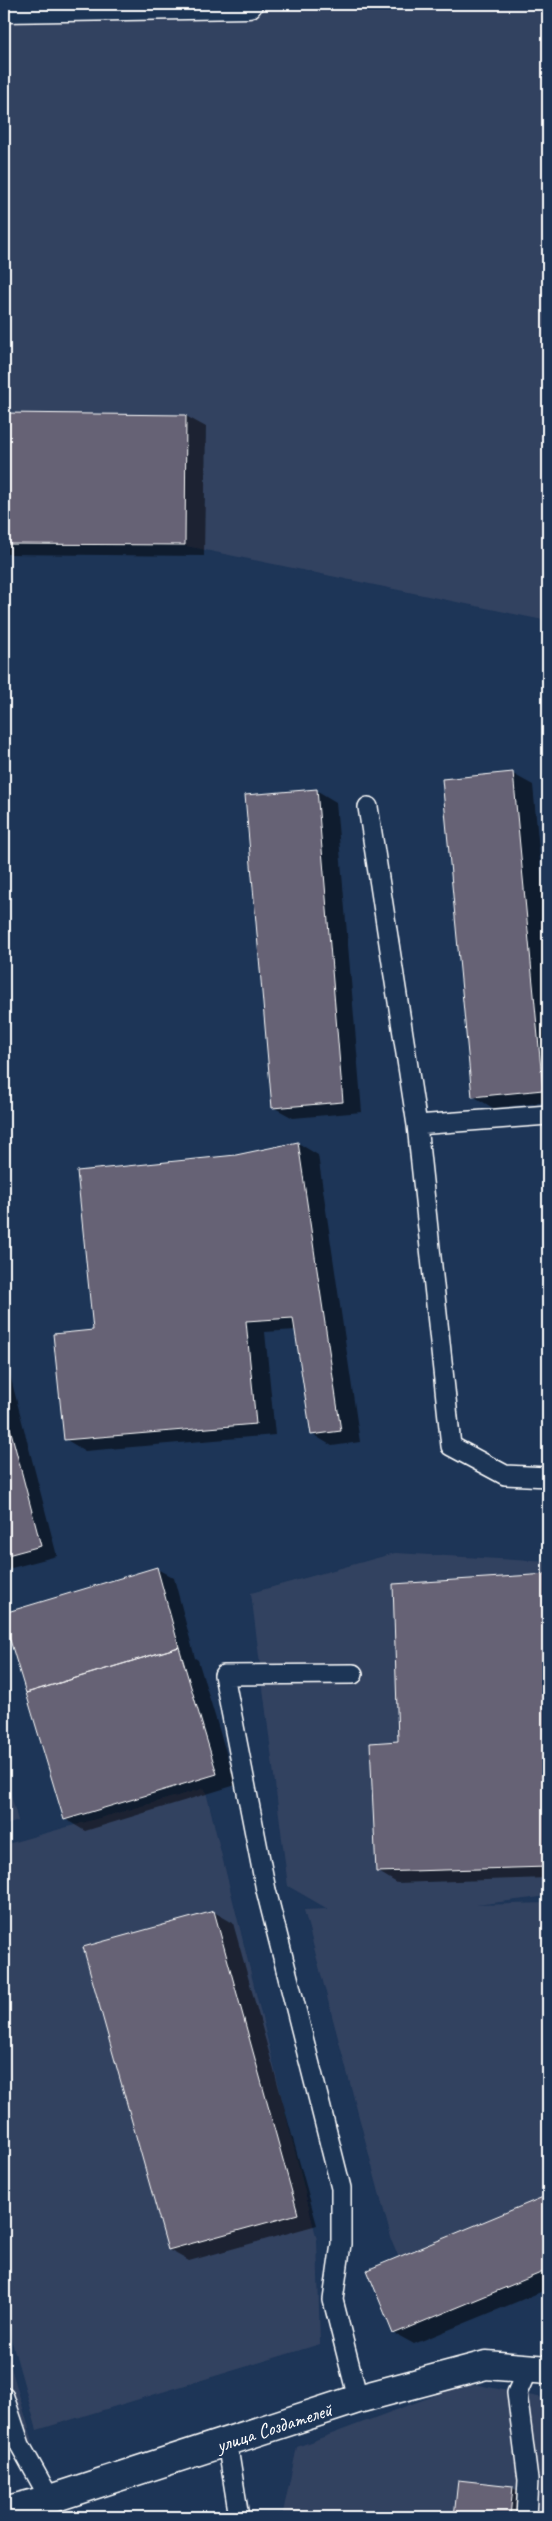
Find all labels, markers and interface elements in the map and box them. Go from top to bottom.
street label: улица Создателей [212,2397,337,2458]

